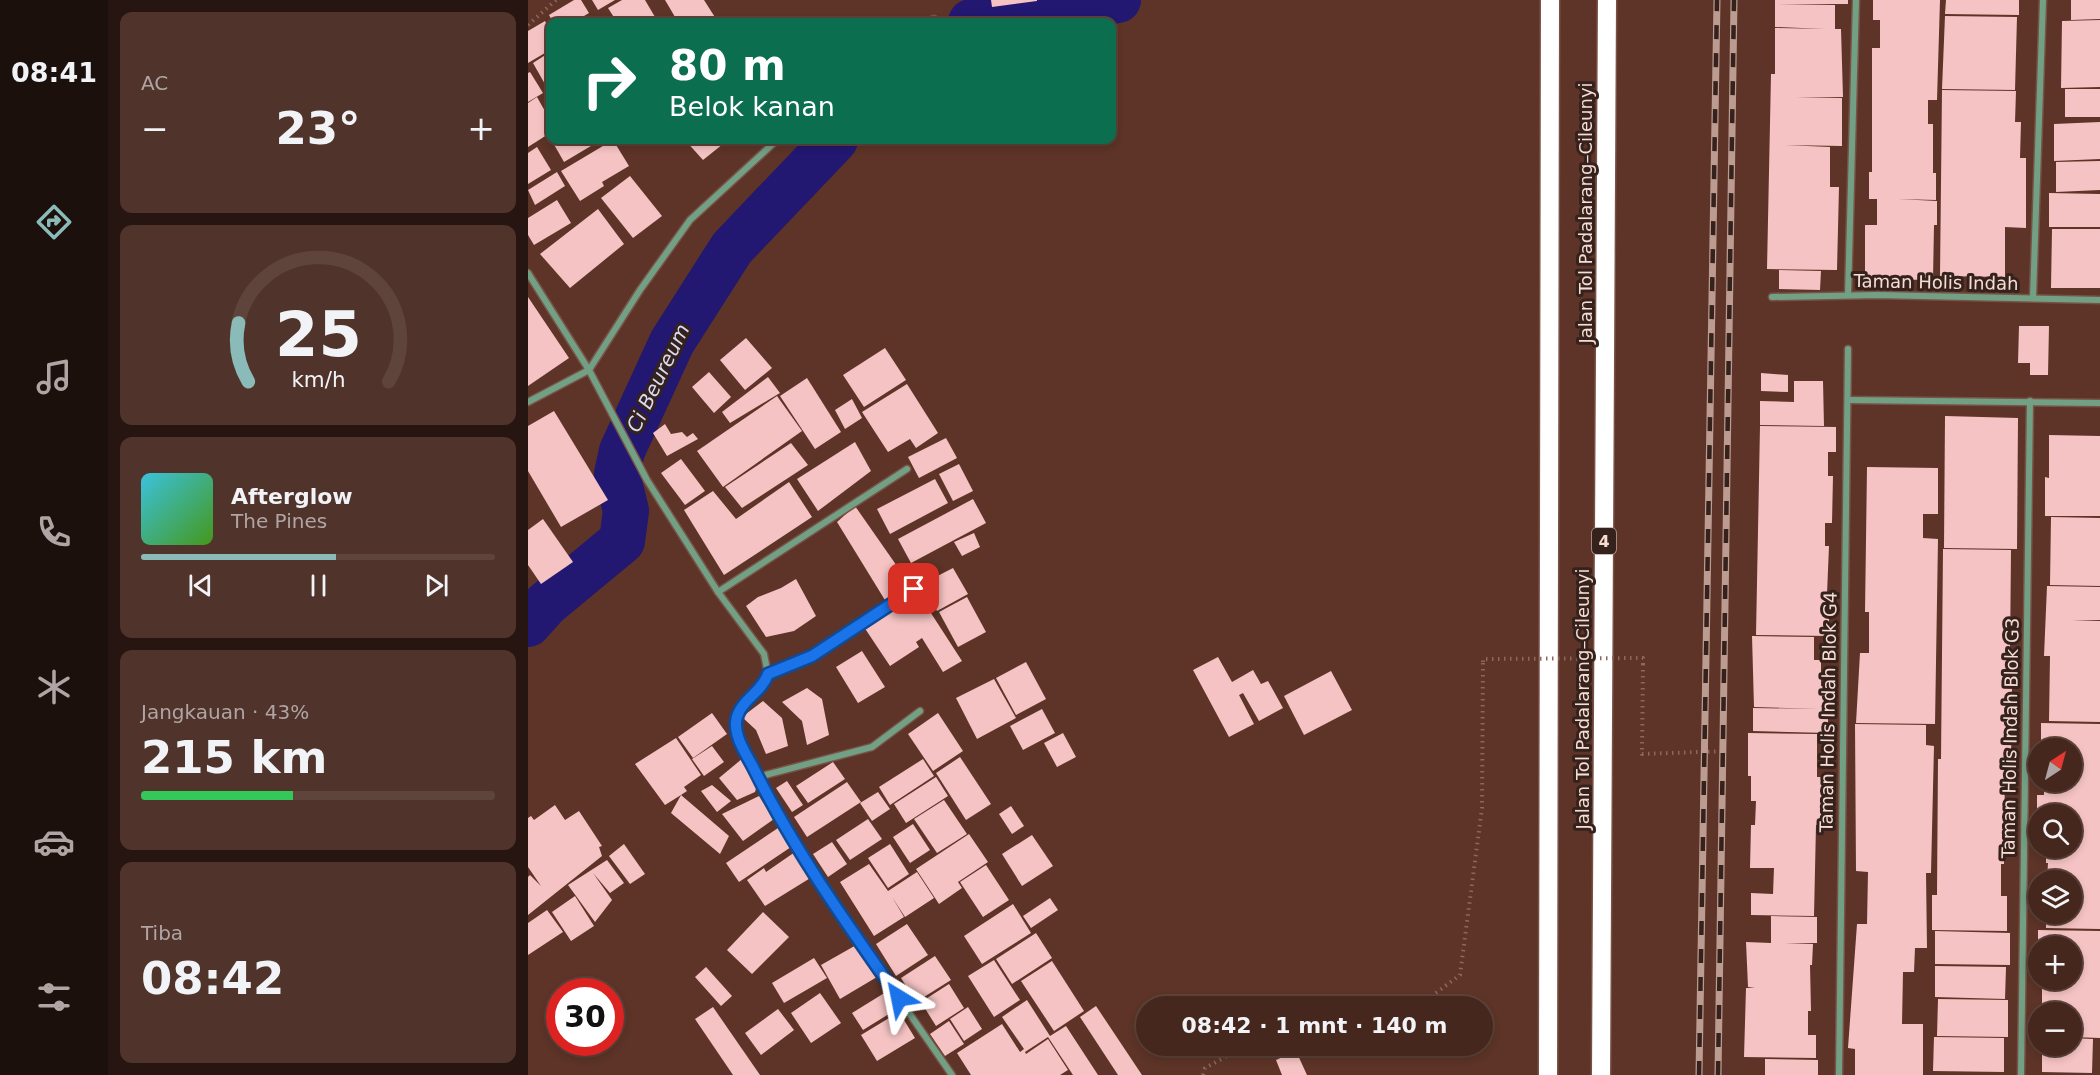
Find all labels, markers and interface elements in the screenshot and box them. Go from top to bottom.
text: 80 m [669,41,786,90]
icon: right [570,42,648,120]
text: 08:41 [11,57,97,88]
text: AC [141,71,168,95]
street label: Jalan Tol Padalarang–Cileunyi [1575,82,1596,345]
text: Belok kanan [669,91,835,122]
text: 23° [275,102,361,155]
text: − [141,109,169,148]
text: + [467,109,495,148]
icon: directions [33,201,75,243]
street label: Taman Holis Indah [1852,270,2019,294]
text: 25 [275,298,361,371]
water label: Ci Beureum [622,320,694,436]
icon: music [33,356,75,398]
text: km/h [291,367,345,392]
text: Afterglow [231,484,353,509]
text: The Pines [231,509,327,533]
icon: phone [33,511,75,553]
road number: 4 [1592,528,1616,554]
pin [888,563,939,614]
street label: Jalan Tol Padalarang–Cileunyi [1572,568,1593,831]
icon: previous [184,569,217,602]
icon: pause [302,569,335,602]
icon: next [420,569,453,602]
icon: arrive [897,572,930,605]
street label: Taman Holis Indah Blok G4 [1815,592,1841,833]
street label: Taman Holis Indah Blok G3 [1997,618,2023,859]
icon: climate [33,666,75,708]
text: Jangkauan · 43% [141,700,309,724]
text: 215 km [141,731,327,784]
north arrow [2028,738,2082,792]
map controls [2028,738,2082,1056]
button: search [2028,804,2082,858]
icon: car [33,821,75,863]
button: layers [2028,870,2082,924]
text: Tiba [141,921,183,945]
button: + [2028,936,2082,990]
text: 08:42 [141,952,284,1005]
position arrow [867,966,931,1030]
icon: filters [33,976,75,1018]
speed limit sign: 30 [546,978,624,1056]
button: − [2028,1002,2082,1056]
text: 08:42 · 1 mnt · 140 m [1182,1013,1447,1038]

